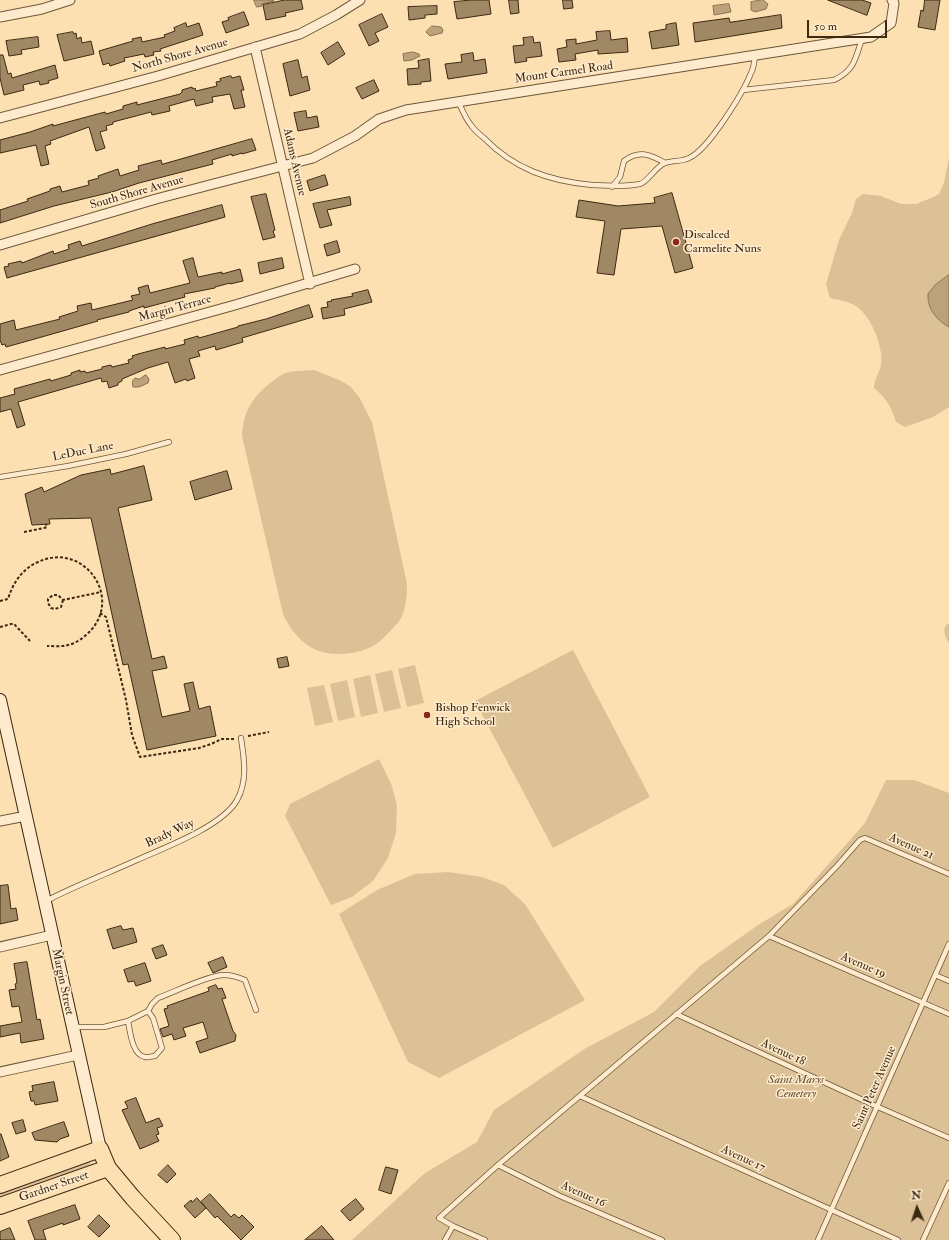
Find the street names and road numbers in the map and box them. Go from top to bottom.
street label: North Shore Avenue [130,35,230,77]
street label: Mount Carmel Road [514,59,614,87]
street label: Adams Avenue [279,127,309,197]
street label: South Shore Avenue [88,173,186,213]
street label: Margin Terrace [137,292,213,326]
street label: LeDuc Lane [51,439,115,465]
street label: Brady Way [143,816,197,852]
street label: Avenue 21 [886,831,936,863]
street label: Margin Street [48,947,76,1017]
street label: Avenue 19 [838,950,888,982]
street label: Avenue 18 [759,1037,807,1069]
street label: Saint Peter Avenue [850,1044,900,1132]
street label: Avenue 17 [719,1143,767,1175]
street label: Gardner Street [17,1168,91,1206]
street label: Avenue 16 [558,1179,608,1211]

